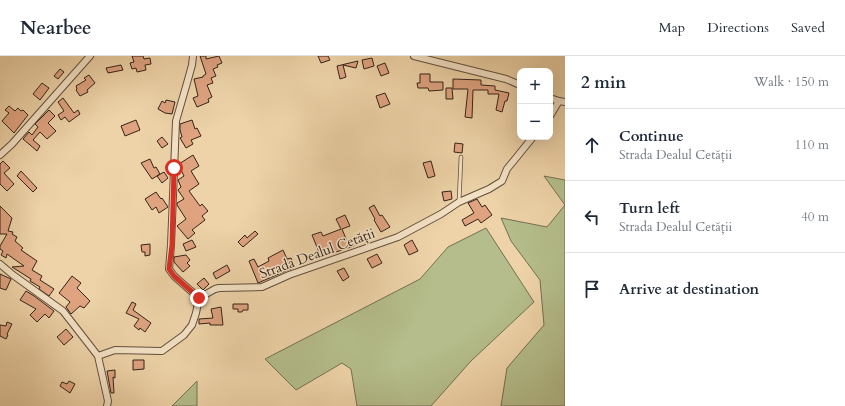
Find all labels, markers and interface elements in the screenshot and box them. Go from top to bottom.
text: Nearbee [20,15,91,41]
text: Map [659,18,685,37]
text: Directions [707,18,769,37]
text: Saved [791,18,825,37]
map controls [517,68,553,140]
button: + [517,68,553,104]
text: 2 min [581,71,626,94]
text: Walk · 150 m [754,73,829,91]
button: − [517,104,553,140]
text: Continue [619,126,684,146]
icon: ahead [581,134,603,156]
text: 110 m [795,136,829,154]
text: Strada Dealul Cetății [619,146,732,164]
route start [165,159,183,177]
text: Turn left [619,198,680,218]
icon: left [581,206,603,228]
text: 40 m [801,208,829,226]
text: Strada Dealul Cetății [619,218,732,236]
street label: Strada Dealul Cetății [257,224,378,283]
icon: arrive [581,278,603,300]
text: Arrive at destination [619,279,759,299]
route end [190,289,208,307]

